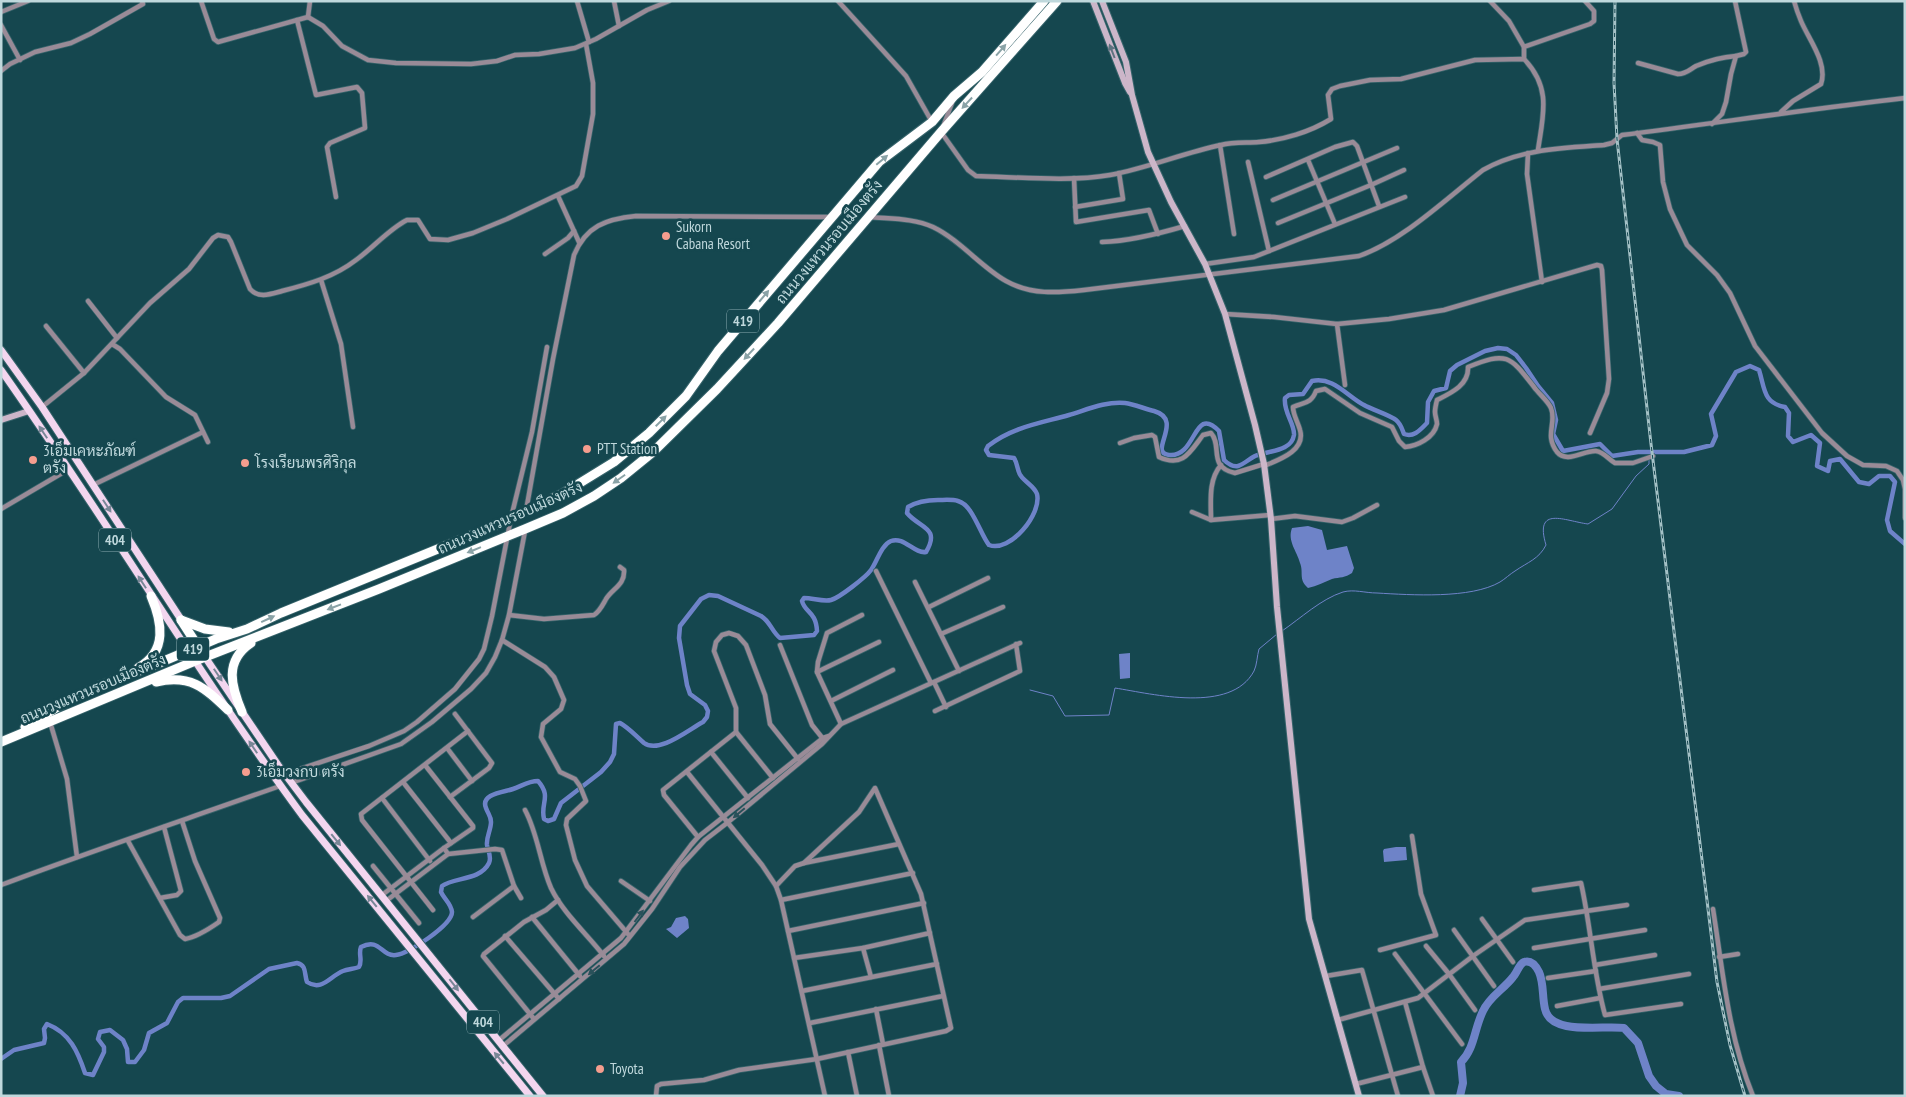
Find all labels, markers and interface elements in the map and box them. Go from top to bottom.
one-way arrow [1108,43,1116,58]
one-way arrow [995,44,1006,57]
one-way arrow [961,97,973,109]
one-way arrow [875,155,888,166]
street label: ถนนวงแหวนรอบเมืองตรัง [771,176,886,308]
place label: Sukorn Cabana Resort [676,217,750,253]
marker: Sukorn Cabana Resort [660,230,672,242]
one-way arrow [758,289,769,302]
road number: 419 [727,310,759,332]
one-way arrow [743,348,755,360]
one-way arrow [655,415,667,427]
one-way arrow [38,425,48,438]
place label: PTT Station [597,439,657,458]
place label: 3เอ็มเคหะภัณฑ์ ตรัง [43,440,136,477]
marker: PTT Station [581,443,593,455]
place label: โรงเรียนพรศิริกุล [254,453,357,474]
marker: 3เอ็มเคหะภัณฑ์ ตรัง [27,454,39,466]
marker: โรงเรียนพรศิริกุล [239,457,251,469]
one-way arrow [612,474,626,484]
street label: ถนนวงแหวนรอบเมืองตรัง [435,477,585,558]
one-way arrow [102,499,112,513]
road number: 404 [99,528,131,552]
one-way arrow [467,547,481,555]
one-way arrow [137,575,147,589]
one-way arrow [326,604,341,611]
one-way arrow [261,615,275,623]
road number: 419 [177,638,209,661]
street label: ถนนวงแหวนรอบเมืองตรัง [17,649,168,728]
one-way arrow [213,669,222,682]
one-way arrow [249,741,258,754]
place label: 3เอ็มวงกบ ตรัง [256,761,345,781]
marker: 3เอ็มวงกบ ตรัง [240,766,252,778]
one-way arrow [733,808,746,819]
one-way arrow [331,833,342,846]
one-way arrow [366,895,377,908]
one-way arrow [633,910,644,923]
one-way arrow [588,964,600,975]
one-way arrow [449,978,460,991]
road number: 404 [467,1010,499,1034]
one-way arrow [494,1052,505,1065]
place label: Toyota [610,1059,644,1078]
marker: Toyota [594,1063,606,1075]

